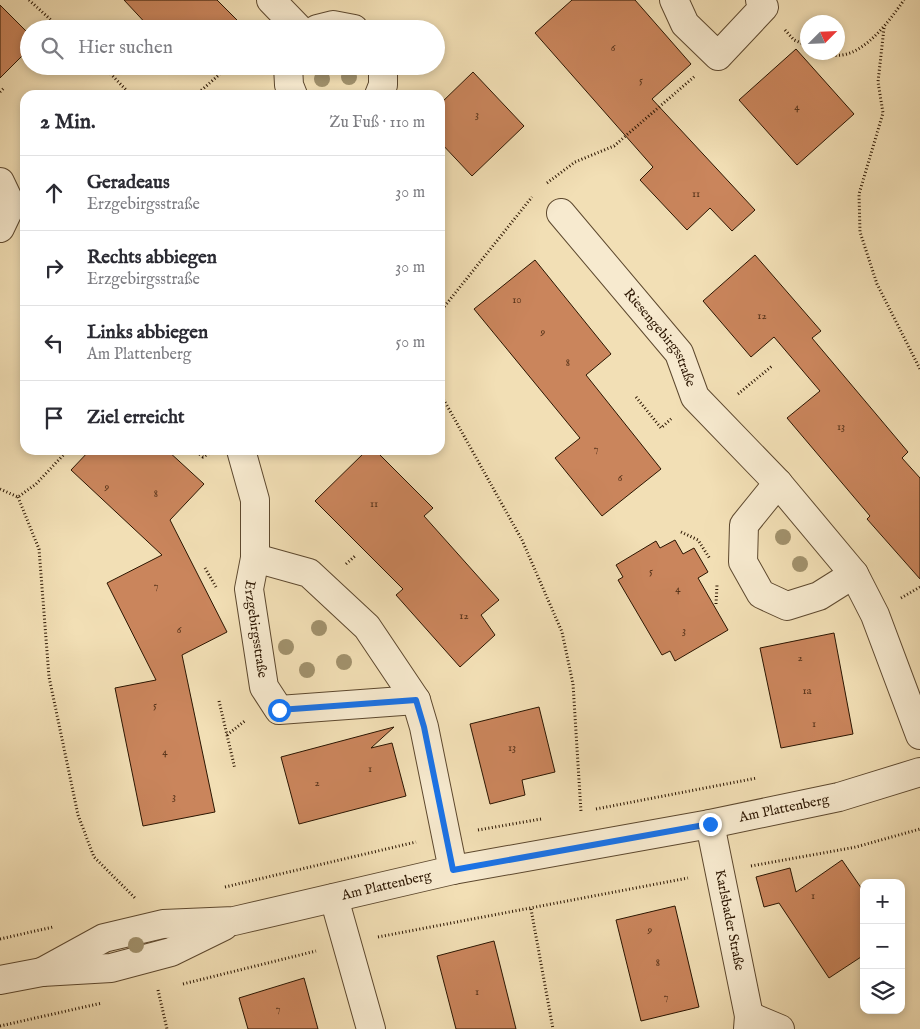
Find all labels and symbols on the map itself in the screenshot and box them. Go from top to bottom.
north arrow [800,15,845,60]
house number: 6 [611,41,616,55]
house number: 5 [639,73,643,87]
house number: 4 [794,100,800,114]
house number: 3 [475,108,479,122]
house number: 11 [692,187,700,201]
street label: Riesengebirgsstraße [620,285,700,390]
house number: 10 [512,293,522,307]
house number: 12 [757,309,767,323]
house number: 9 [540,325,546,339]
house number: 8 [566,356,570,370]
house number: 13 [837,420,845,434]
house number: 7 [593,442,599,456]
house number: 6 [618,471,623,485]
house number: 9 [104,480,110,494]
house number: 8 [154,487,158,501]
house number: 11 [370,497,378,511]
house number: 5 [649,564,653,578]
house number: 7 [153,579,159,593]
street label: Erzgebirgsstraße [240,579,272,680]
house number: 4 [675,582,681,596]
house number: 12 [459,609,469,623]
house number: 6 [177,623,182,637]
house number: 3 [682,624,686,638]
house number: 2 [797,651,803,665]
house number: 1a [803,684,812,698]
house number: 5 [153,698,157,712]
route start [268,699,291,722]
house number: 1 [812,717,816,731]
house number: 13 [508,741,516,755]
house number: 4 [162,745,168,759]
house number: 1 [368,762,372,776]
house number: 2 [314,776,320,790]
house number: 3 [172,790,176,804]
street label: Am Plattenberg [736,790,831,827]
route end [699,813,722,836]
street label: Am Plattenberg [339,866,433,905]
street label: Karlsbader Straße [710,868,749,973]
house number: 1 [811,889,815,903]
house number: 9 [647,923,653,937]
house number: 8 [656,956,660,970]
house number: 1 [475,985,479,999]
house number: 7 [663,990,669,1004]
house number: 7 [275,1002,281,1016]

